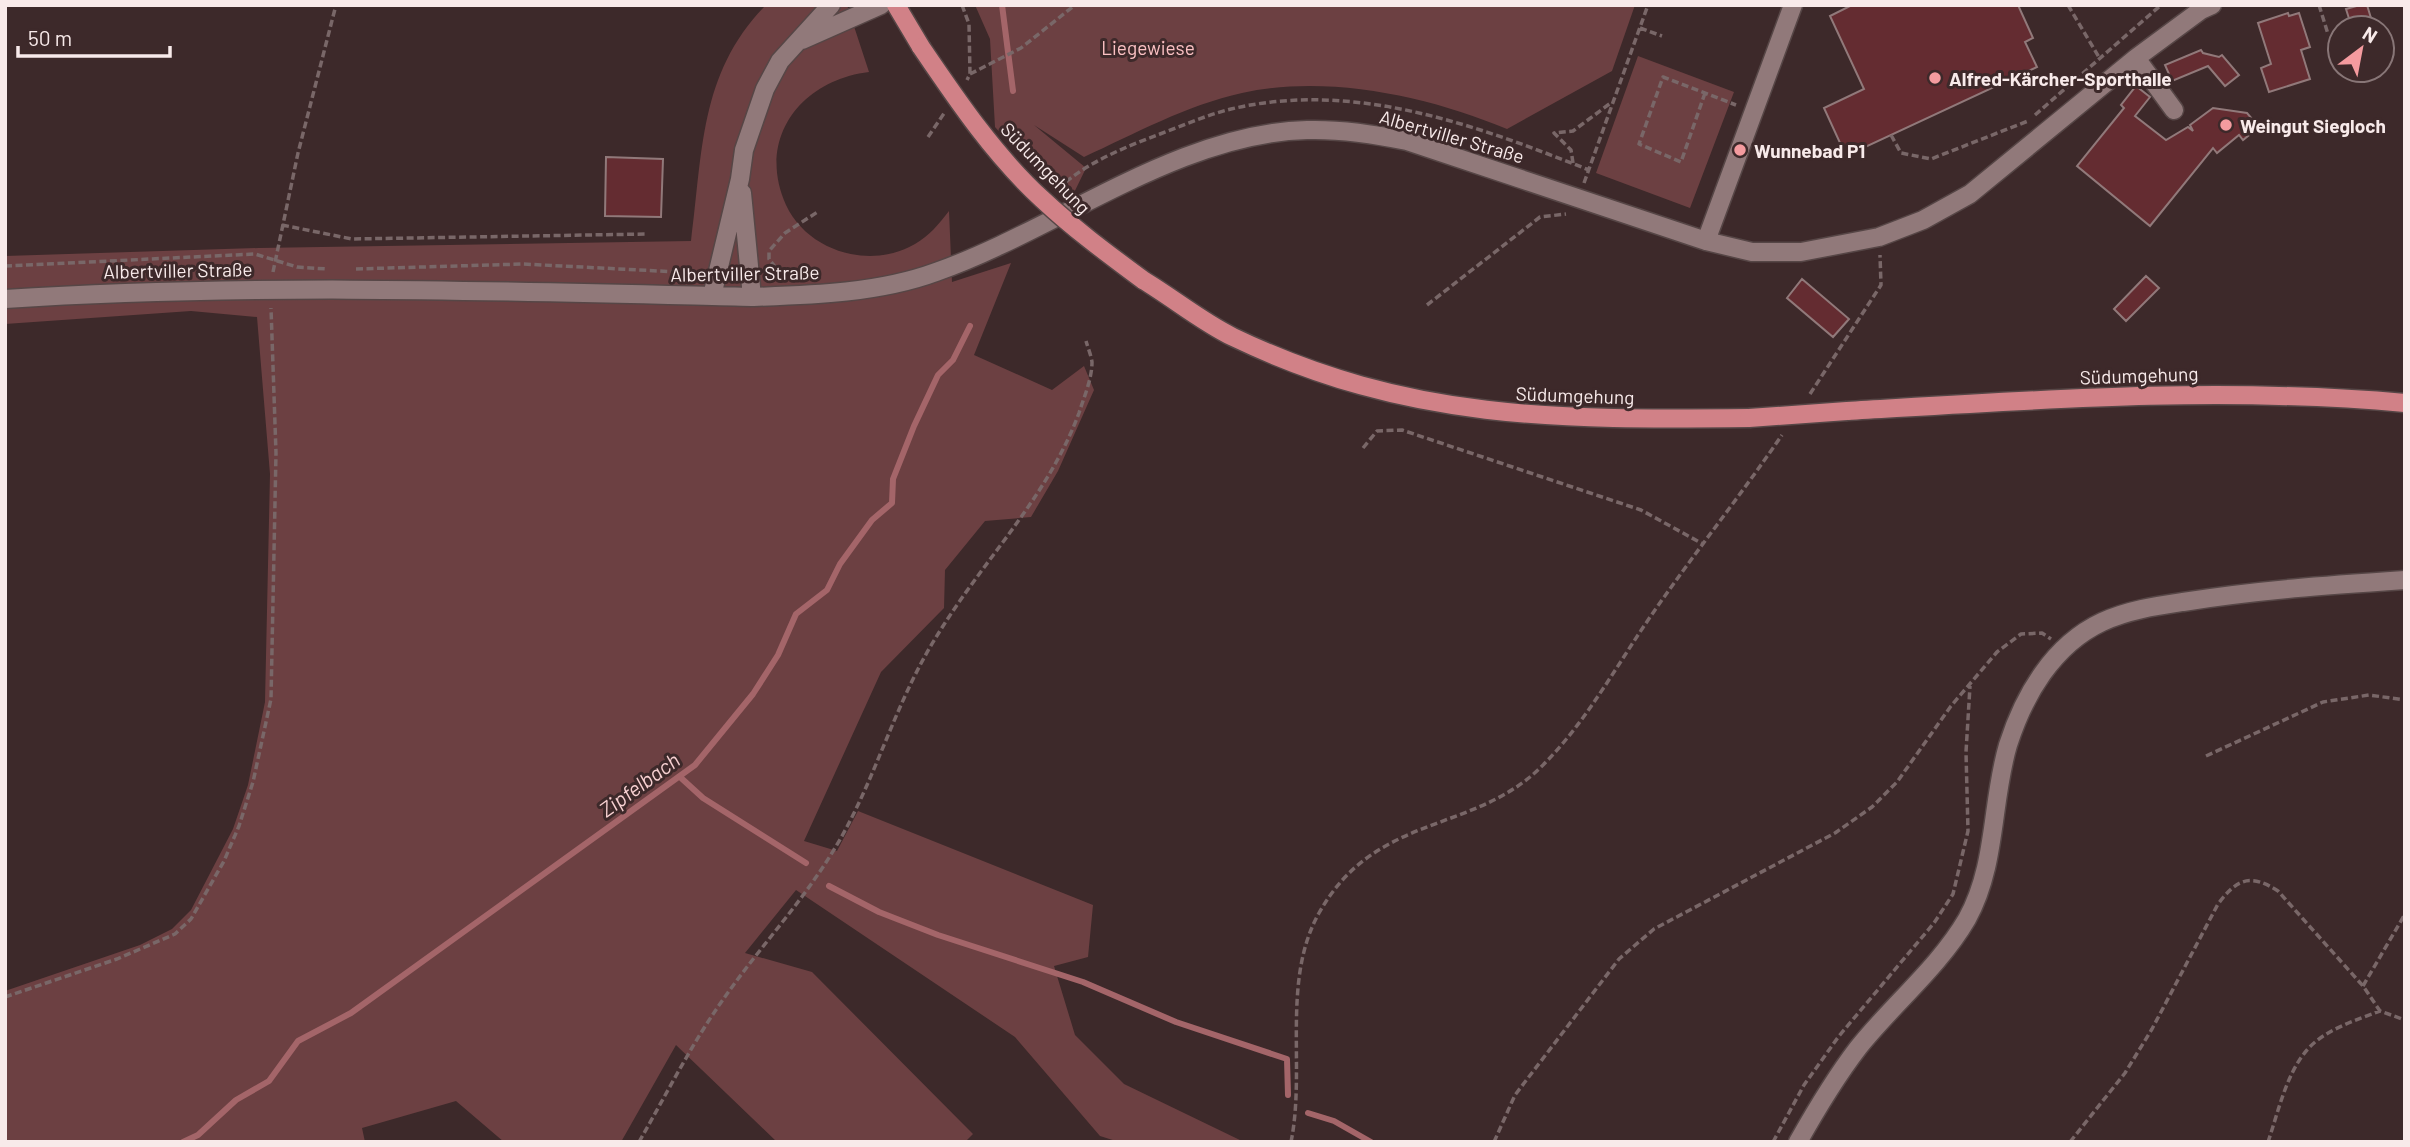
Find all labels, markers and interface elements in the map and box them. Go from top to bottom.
scale bar [18,14,170,58]
north arrow [2326,14,2396,84]
text: N [2359,21,2382,47]
text: 50 m [28,25,72,50]
park label: Liegewiese [1101,36,1195,59]
place label: Alfred-Kärcher-Sporthalle [1949,67,2172,90]
marker: Alfred-Kärcher-Sporthalle [1927,70,1943,86]
street label: Albertviller Straße [1377,104,1527,168]
place label: Weingut Siegloch [2240,114,2386,137]
street label: Südumgehung [996,117,1096,219]
marker: Weingut Siegloch [2218,117,2234,133]
place label: Wunnebad P1 [1754,139,1865,162]
marker: Wunnebad P1 [1732,142,1748,158]
street label: Albertviller Straße [103,257,253,283]
street label: Albertviller Straße [670,260,820,286]
street label: Südumgehung [2079,361,2199,389]
street label: Südumgehung [1515,381,1635,409]
water label: Zipfelbach [594,746,684,822]

